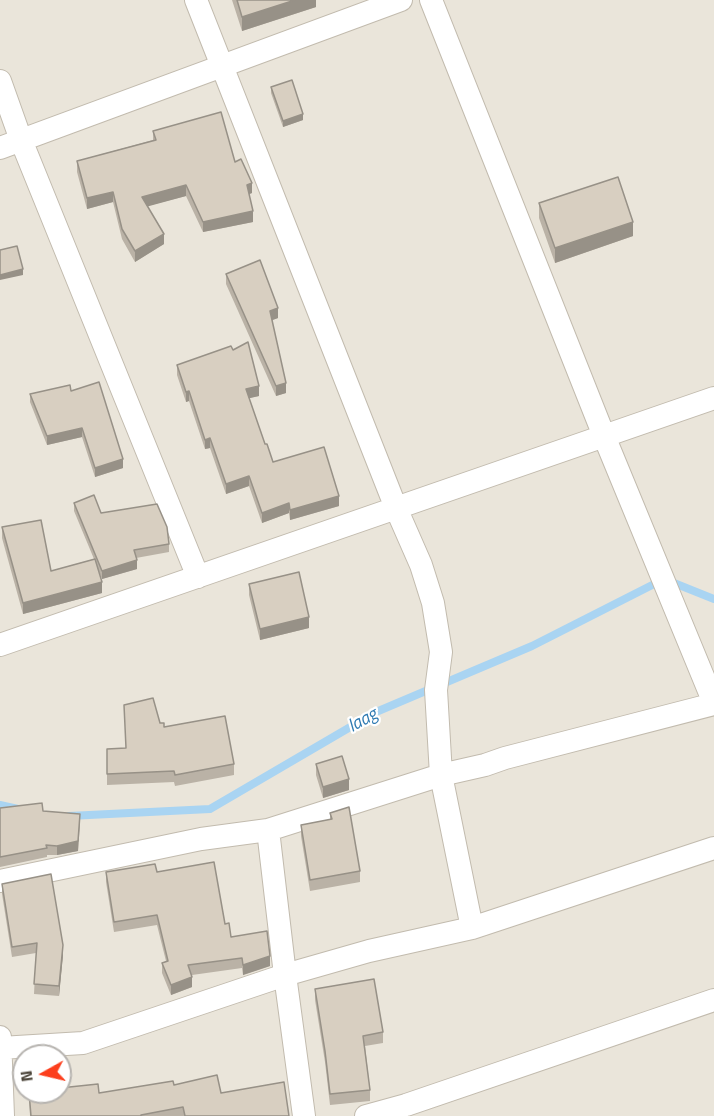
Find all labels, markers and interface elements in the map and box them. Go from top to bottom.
water label: laag [345,704,381,738]
north arrow [12,1044,72,1104]
text: N [14,1069,39,1083]

